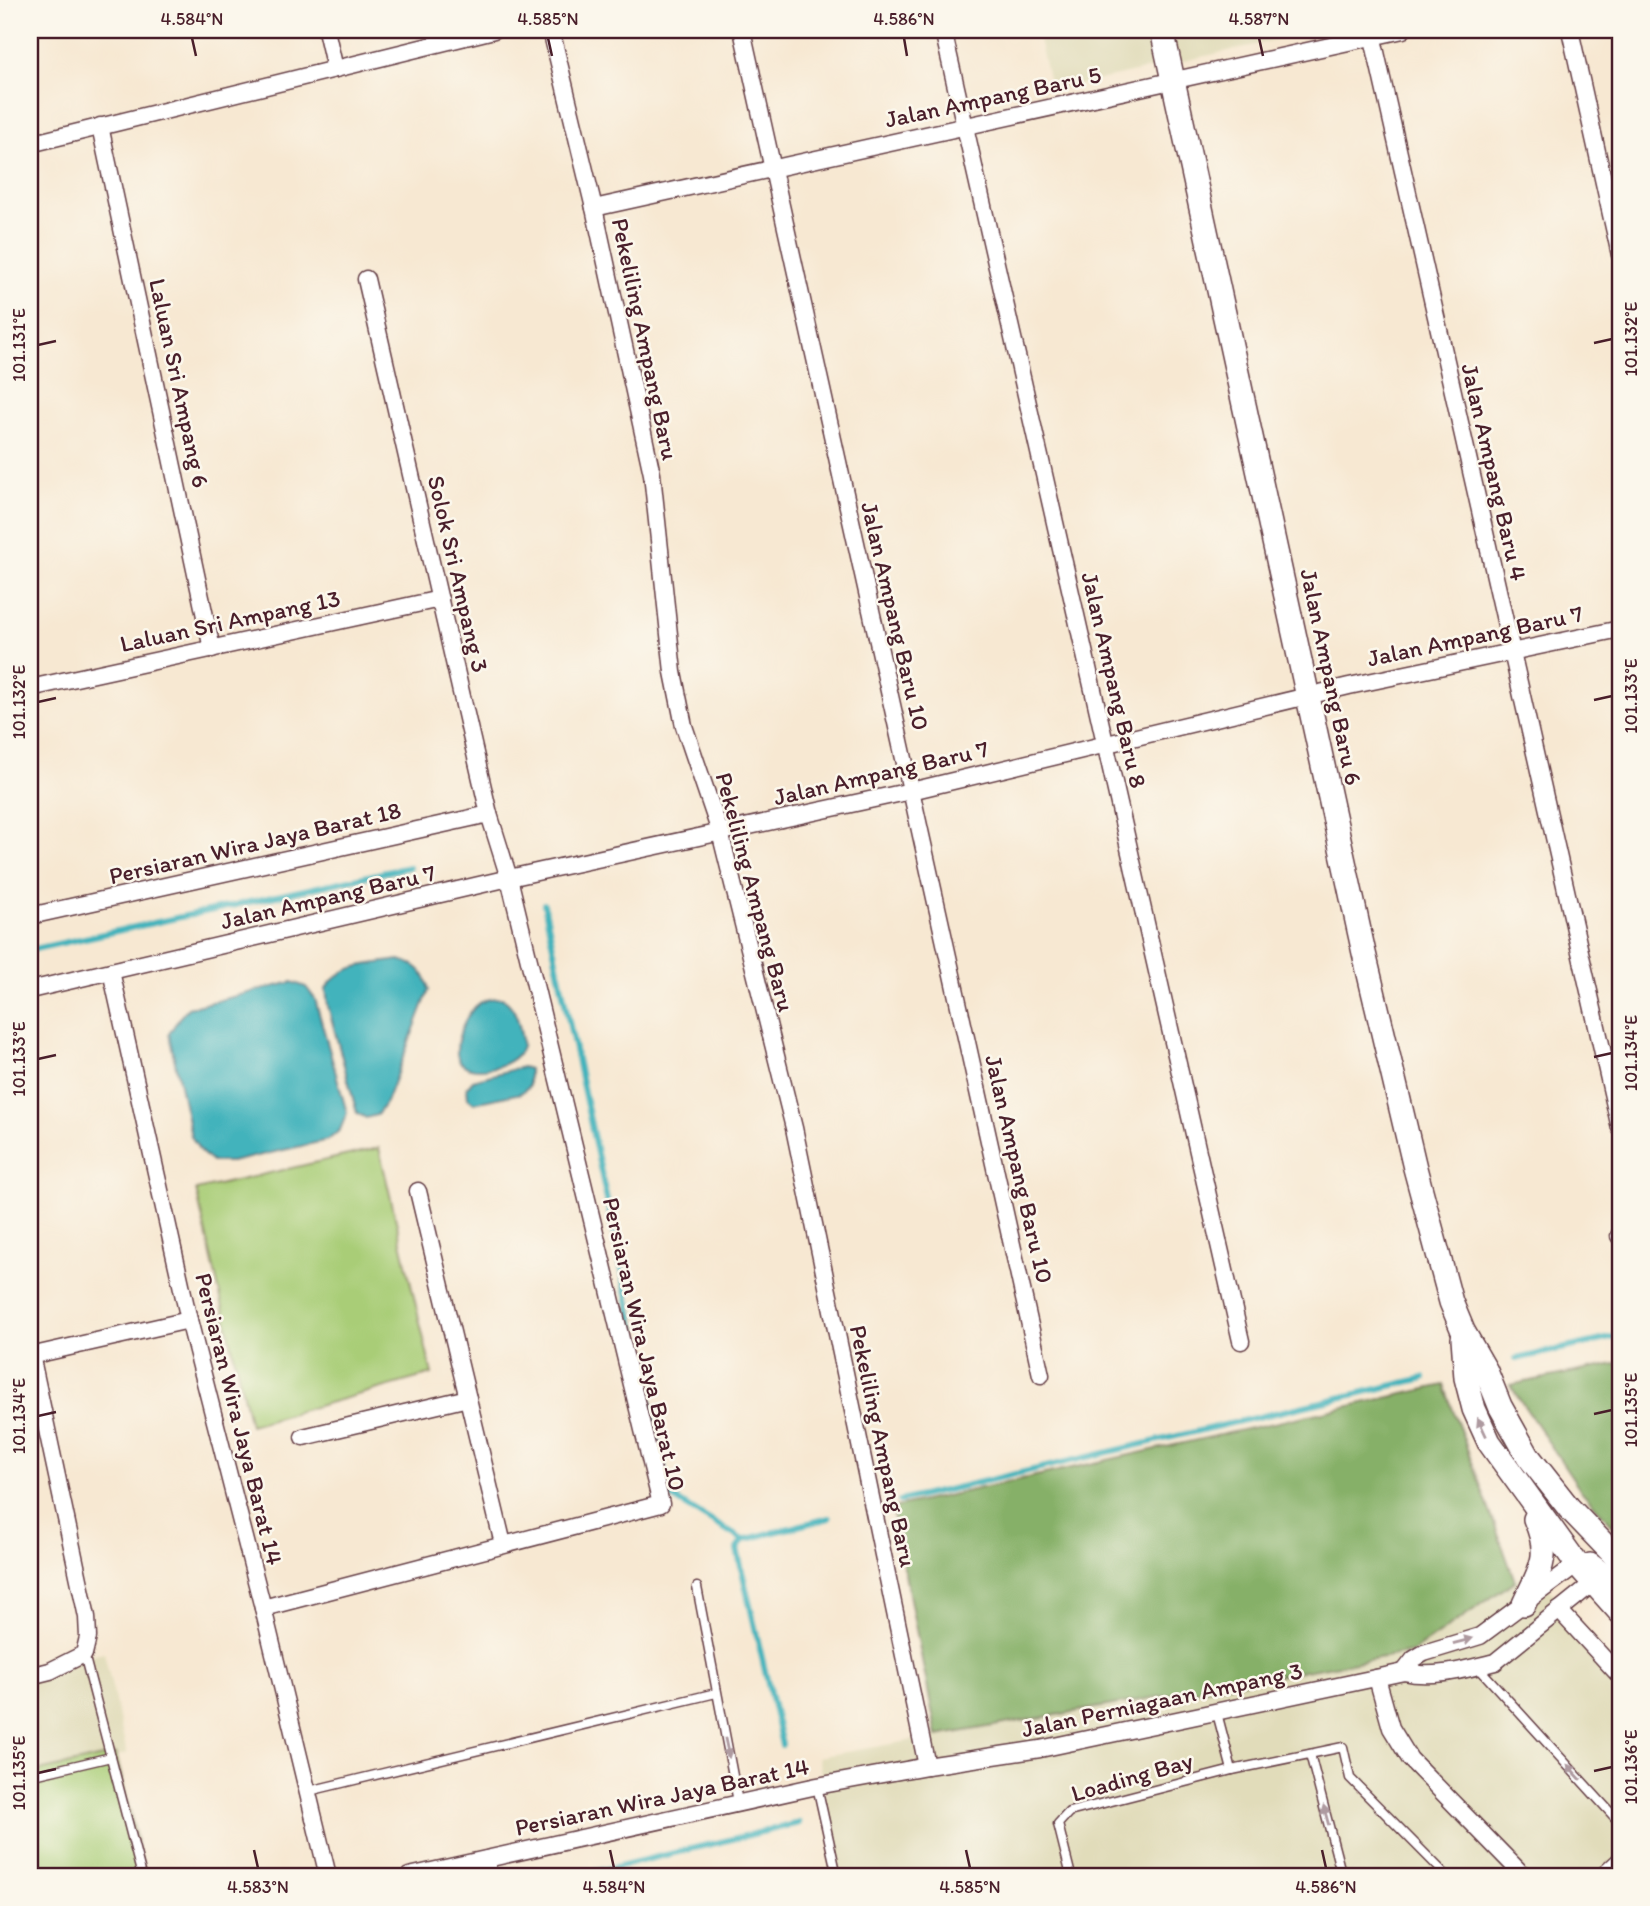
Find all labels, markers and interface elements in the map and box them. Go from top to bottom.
text: 4.584°N [161,8,223,30]
text: 4.585°N [517,8,579,30]
text: 4.586°N [873,8,935,30]
text: 4.587°N [1229,8,1289,30]
street label: Jalan Ampang Baru 5 [882,59,1104,134]
street label: Pekeliling Ampang Baru [606,215,685,463]
street label: Laluan Sri Ampang 6 [143,276,216,490]
text: 101.132°E [1620,301,1642,377]
text: 101.131°E [8,308,30,382]
street label: Jalan Ampang Baru 4 [1455,360,1534,583]
street label: Solok Sri Ampang 3 [422,473,495,675]
street label: Jalan Ampang Baru 10 [855,499,936,733]
street label: Jalan Ampang Baru 6 [1294,566,1369,788]
street label: Jalan Ampang Baru 8 [1076,569,1153,791]
street label: Laluan Sri Ampang 13 [117,583,343,658]
street label: Jalan Ampang Baru 7 [1364,598,1585,673]
text: 101.133°E [1620,658,1642,734]
text: 101.132°E [8,664,30,740]
street label: Jalan Ampang Baru 7 [771,734,991,811]
street label: Pekeliling Ampang Baru [710,769,801,1015]
street label: Persiaran Wira Jaya Barat 18 [106,795,404,890]
street label: Jalan Ampang Baru 7 [218,858,438,935]
text: 101.134°E [1620,1015,1642,1091]
text: 101.133°E [8,1021,30,1097]
street label: Jalan Ampang Baru 10 [979,1052,1060,1286]
street label: Persiaran Wira Jaya Barat 10 [597,1194,692,1494]
street label: Persiaran Wira Jaya Barat 14 [189,1270,290,1568]
street label: Pekeliling Ampang Baru [844,1322,923,1570]
text: 101.135°E [1620,1372,1642,1448]
text: 101.134°E [8,1378,30,1454]
one-way arrow [1477,1417,1488,1437]
one-way arrow [1452,1635,1474,1646]
street label: Jalan Perniagaan Ampang 3 [1019,1656,1305,1743]
text: 101.136°E [1620,1729,1642,1805]
text: 101.135°E [8,1735,30,1811]
one-way arrow [722,1737,733,1759]
street label: Loading Bay [1068,1745,1196,1808]
street label: Persiaran Wira Jaya Barat 14 [512,1751,812,1842]
one-way arrow [1566,1763,1582,1781]
one-way arrow [1320,1804,1331,1826]
text: 4.583°N [227,1876,289,1898]
text: 4.584°N [583,1876,645,1898]
text: 4.585°N [939,1876,1001,1898]
text: 4.586°N [1295,1876,1357,1898]

